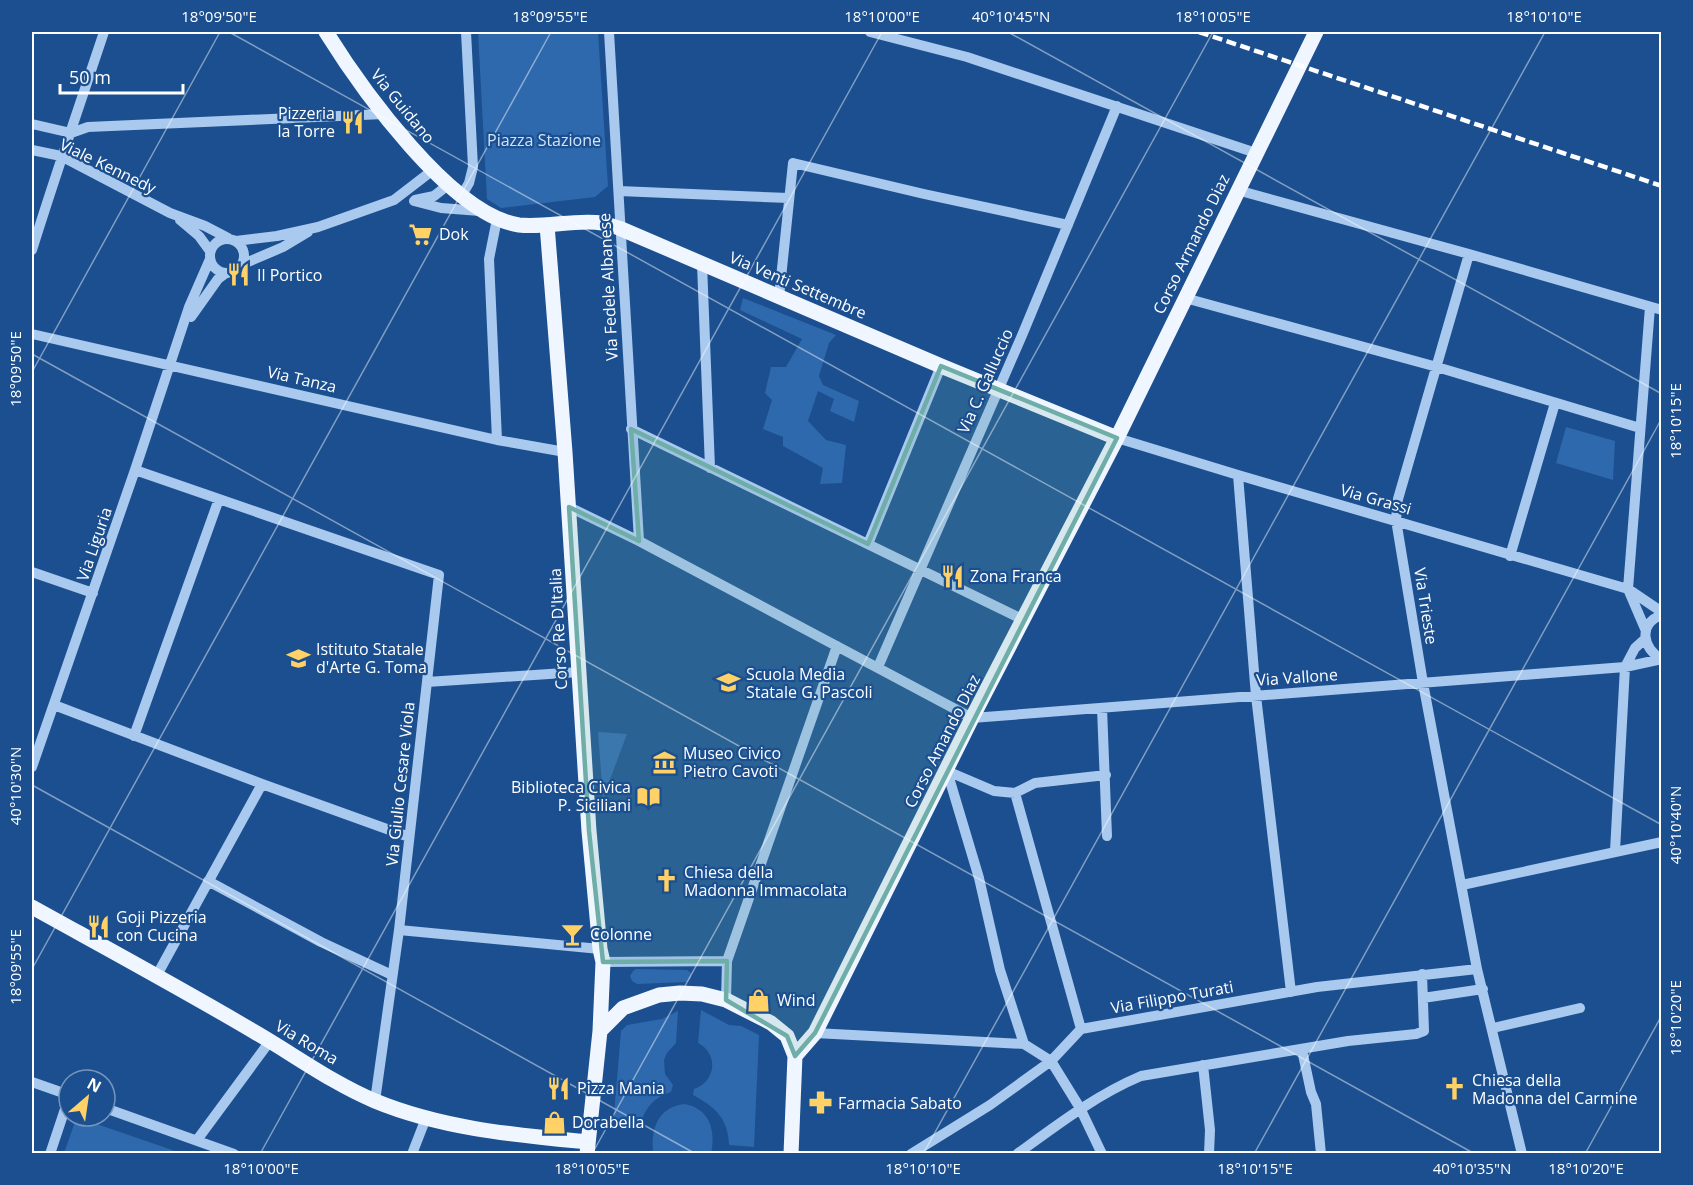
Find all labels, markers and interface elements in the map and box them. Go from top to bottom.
text: 18°09'50"E [181,6,257,26]
text: 18°09'55"E [512,6,588,26]
text: 18°10'00"E [844,6,920,26]
text: 40°10'45"N [972,6,1050,26]
text: 18°10'05"E [1175,6,1251,26]
text: 18°10'10"E [1506,6,1582,26]
scale bar [60,57,183,95]
street label: Via Guidano [366,64,440,148]
text: 50 m [69,65,111,89]
place label: Pizzeria la Torre [277,102,335,142]
restaurant icon: Pizzeria la Torre [340,109,366,135]
park label: Piazza Stazione [487,129,601,151]
street label: Viale Kennedy [56,133,161,199]
street label: Corso Armando Diaz [1147,170,1235,318]
street label: Via Fedele Albanese [593,212,623,362]
supermarket icon: Dok [408,221,434,247]
place label: Dok [439,223,469,245]
street label: Via Venti Settembre [726,246,870,324]
restaurant icon: Il Portico [226,262,252,288]
place label: Il Portico [257,264,322,286]
street label: Via C. Galluccio [952,325,1018,437]
text: 18°09'50"E [5,331,25,407]
street label: Via Tanza [265,360,339,398]
text: 18°10'15"E [1665,383,1685,459]
street label: Via Grassi [1338,478,1414,520]
street label: Via Liguria [71,504,117,584]
restaurant icon: Zona Franca [939,563,965,589]
place label: Zona Franca [970,565,1062,587]
street label: Via Trieste [1409,566,1443,646]
street label: Corso Re D'Italia [544,568,572,690]
place label: Istituto Statale d'Arte G. Toma [316,638,427,678]
school or university icon: Istituto Statale d'Arte G. Toma [285,645,311,671]
place label: Scuola Media Statale G. Pascoli [746,663,873,703]
street label: Via Vallone [1256,663,1338,691]
school or university icon: Scuola Media Statale G. Pascoli [715,670,741,696]
street label: Corso Amando Diaz [899,671,985,811]
street label: Via Giulio Cesare Viola [380,701,420,867]
place label: Museo Civico Pietro Cavoti [683,742,781,782]
text: 40°10'30"N [5,747,25,825]
museum icon: Museo Civico Pietro Cavoti [652,749,678,775]
place label: Biblioteca Civica P. Siciliani [511,776,631,816]
library icon: Biblioteca Civica P. Siciliani [636,783,662,809]
text: 40°10'40"N [1665,786,1685,864]
place label: Chiesa della Madonna Immacolata [684,861,847,901]
church icon: Chiesa della Madonna Immacolata [653,868,679,894]
place label: Goji Pizzeria con Cucina [116,906,207,946]
restaurant icon: Goji Pizzeria con Cucina [85,913,111,939]
bar icon: Colonne [559,921,585,947]
place label: Colonne [590,923,652,945]
text: 18°09'55"E [5,929,25,1005]
street label: Via Filippo Turati [1109,975,1235,1019]
text: 18°10'20"E [1665,980,1685,1056]
shop icon: Wind [746,987,772,1013]
place label: Wind [777,989,815,1011]
street label: Via Roma [271,1015,343,1069]
north arrow [57,1068,117,1128]
place label: Chiesa della Madonna del Carmine [1472,1069,1638,1109]
text: N [83,1072,105,1098]
restaurant icon: Pizza Mania [546,1075,572,1101]
church icon: Chiesa della Madonna del Carmine [1441,1076,1467,1102]
place label: Pizza Mania [577,1077,665,1099]
pharmacy icon: Farmacia Sabato [807,1090,833,1116]
place label: Farmacia Sabato [838,1092,962,1114]
shop icon: Dorabella [541,1109,567,1135]
place label: Dorabella [572,1111,644,1133]
text: 18°10'00"E [223,1158,299,1178]
text: 18°10'05"E [554,1158,630,1178]
text: 18°10'10"E [885,1158,961,1178]
text: 18°10'15"E [1217,1158,1293,1178]
text: 40°10'35"N [1433,1158,1511,1178]
text: 18°10'20"E [1548,1158,1624,1178]

